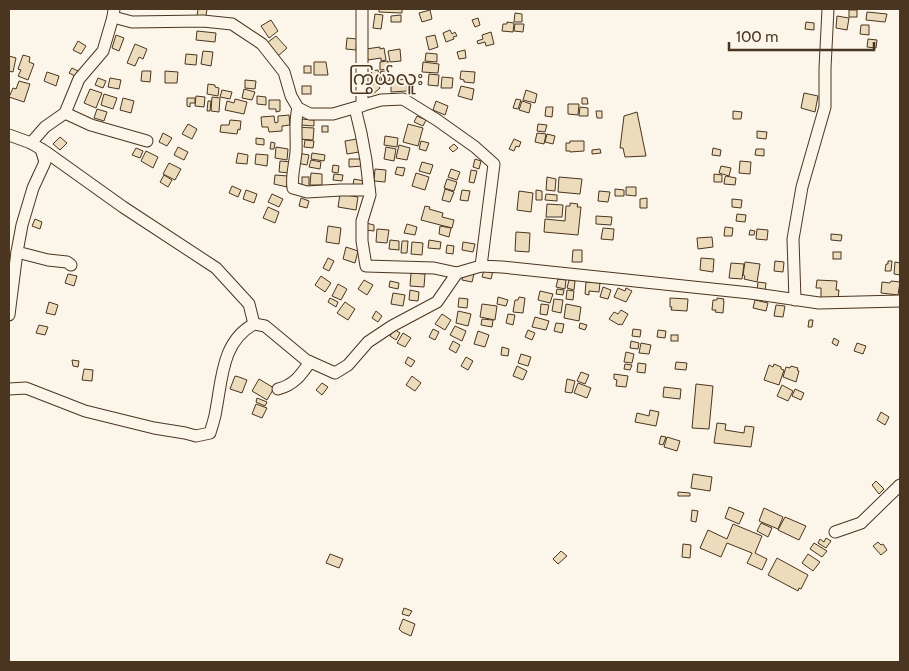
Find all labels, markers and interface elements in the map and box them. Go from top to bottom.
scale bar [729,20,874,52]
text: 100 m [736,28,778,46]
district label: ကြွယ်လူး [348,64,424,95]

